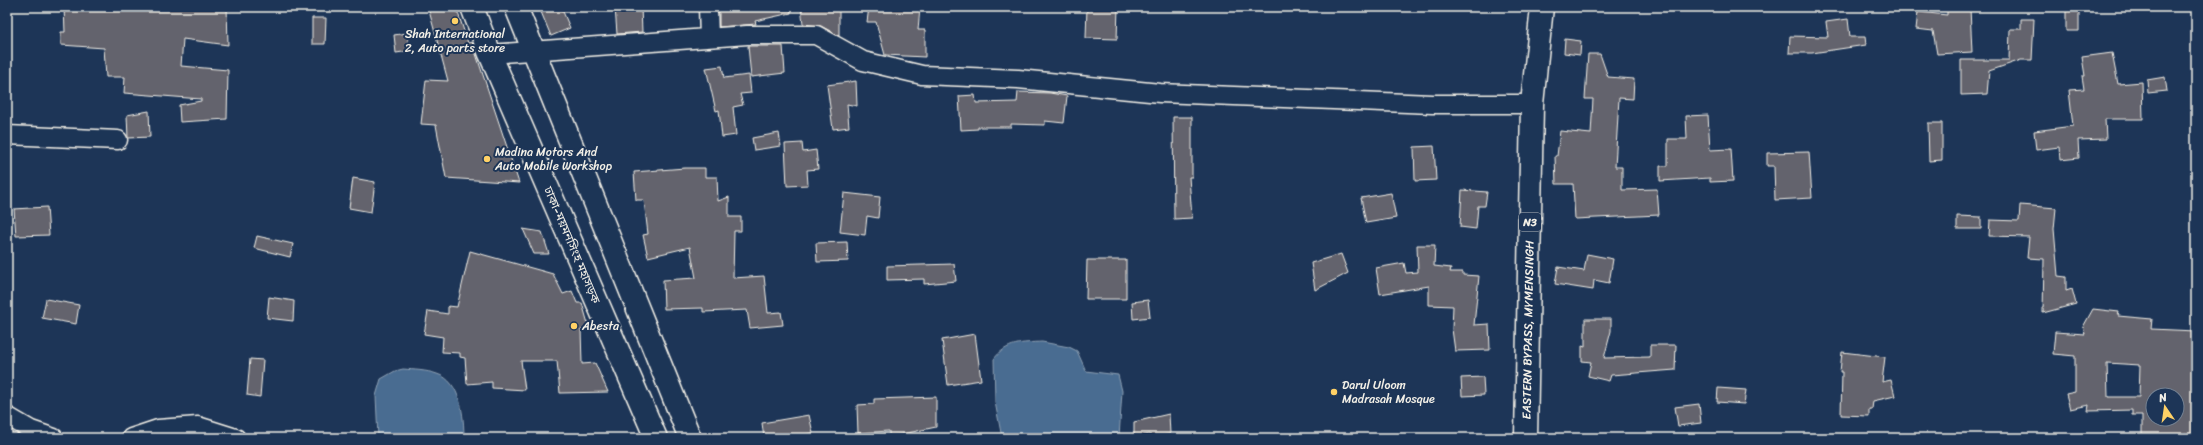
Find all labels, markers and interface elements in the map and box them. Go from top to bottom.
marker: Shah International 2, Auto parts store [450,16,460,26]
place label: Shah International 2, Auto parts store [405,23,506,59]
place label: Madina Motors And Auto Mobile Workshop [494,141,613,177]
marker: Madina Motors And Auto Mobile Workshop [482,154,492,164]
street label: ঢাকা-ময়মনসিংহ মহাসড়ক [537,182,607,307]
road number: N3 [1519,213,1541,231]
street label: EASTERN BYPASS, MYMENSINGH [1515,240,1541,420]
place label: Abesta [581,315,620,337]
marker: Abesta [569,321,579,331]
place label: Darul Uloom Madrasah Mosque [1342,374,1435,410]
marker: Darul Uloom Madrasah Mosque [1329,387,1339,397]
north arrow [2145,387,2185,427]
text: N [2156,388,2169,408]

